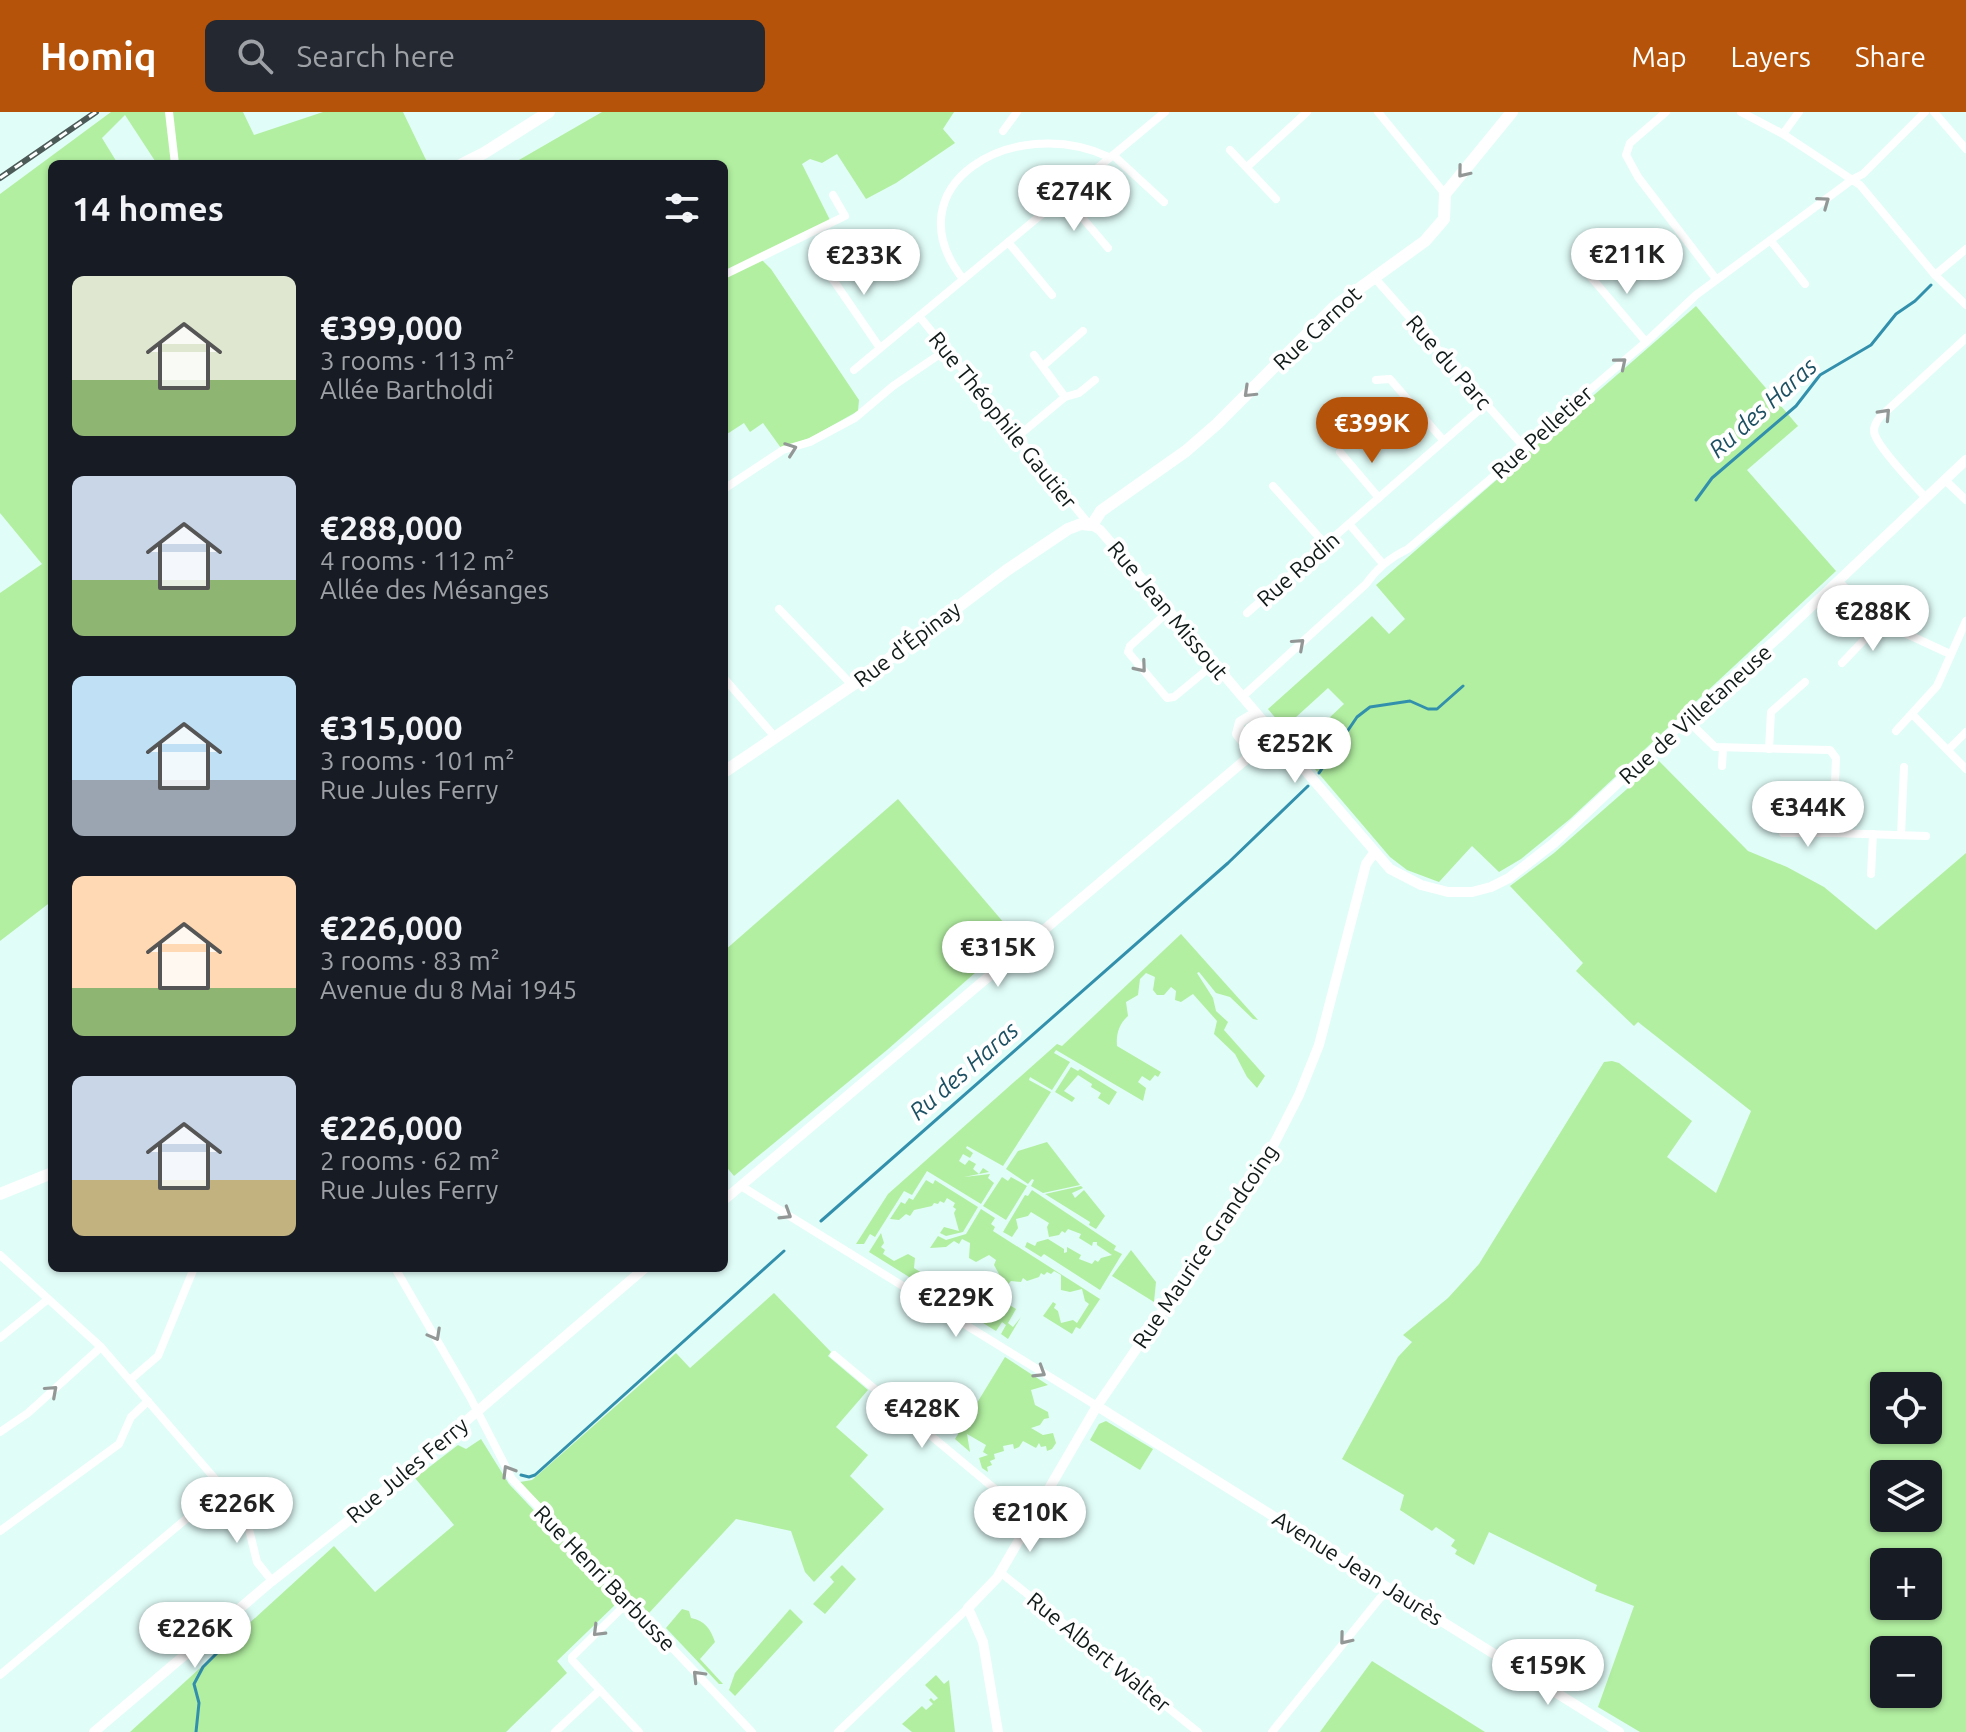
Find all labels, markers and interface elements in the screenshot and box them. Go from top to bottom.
search box [205,20,765,92]
icon: search [233,34,277,78]
text: Homiq [40,35,157,77]
text: Search here [297,39,455,73]
text: Map [1631,41,1687,72]
text: Layers [1731,41,1811,72]
text: Share [1855,41,1926,72]
one-way arrow [1458,163,1472,178]
pin: €274K [1018,165,1130,233]
text: €274K [1036,176,1112,205]
icon: filters [660,186,704,230]
text: 14 homes [72,189,224,227]
one-way arrow [1815,197,1829,211]
pin: €211K [1571,228,1683,296]
pin: €233K [808,229,920,297]
text: €211K [1589,239,1665,268]
text: €233K [826,240,902,269]
street label: Rue Carnot [1268,281,1366,375]
icon: home [136,308,232,404]
text: €399,000 [320,308,463,346]
street label: Rue du Parc [1402,309,1497,414]
street label: Rue Théophile Gautier [924,326,1083,514]
text: 3 rooms · 113 m² [320,346,515,375]
water label: Ru des Haras [1703,352,1822,463]
one-way arrow [1611,358,1626,373]
text: Allée Bartholdi [320,375,494,404]
street label: Rue Pelletier [1486,380,1598,483]
one-way arrow [1244,383,1258,398]
pin: €399K [1316,397,1428,465]
text: €399K [1334,408,1410,437]
one-way arrow [1875,409,1889,424]
one-way arrow [783,442,797,459]
icon: home [136,508,232,604]
text: €288,000 [320,508,463,546]
street label: Rue Rodin [1251,526,1344,611]
street label: Rue Jean Missout [1103,535,1234,684]
text: 4 rooms · 112 m² [320,546,515,575]
text: Allée des Mésanges [320,575,549,604]
pin: €288K [1817,585,1929,653]
street label: Rue d'Épinay [848,594,965,692]
text: €288K [1835,596,1911,625]
one-way arrow [1289,639,1304,653]
street label: Rue de Villetaneuse [1613,639,1776,789]
one-way arrow [1131,658,1146,672]
icon: home [136,708,232,804]
text: €315,000 [320,708,463,746]
pin: €252K [1239,717,1351,785]
text: €252K [1257,728,1333,757]
text: 3 rooms · 101 m² [320,746,515,775]
text: Rue Jules Ferry [320,775,498,804]
pin: €344K [1752,781,1864,849]
text: €344K [1770,792,1846,821]
icon: home [136,908,232,1004]
text: €226,000 [320,908,463,946]
pin: €315K [942,921,1054,989]
text: €315K [960,932,1036,961]
text: 3 rooms · 83 m² [320,946,500,975]
text: Avenue du 8 Mai 1945 [320,975,577,1004]
water label: Ru des Haras [904,1016,1024,1125]
icon: home [136,1108,232,1204]
text: €226,000 [320,1108,463,1146]
street label: Rue Maurice Grandcoing [1127,1139,1282,1352]
text: 2 rooms · 62 m² [320,1146,500,1175]
text: Rue Jules Ferry [320,1175,498,1204]
one-way arrow [777,1205,792,1220]
pin: €229K [900,1271,1012,1339]
text: €229K [918,1282,994,1311]
one-way arrow [425,1326,441,1340]
one-way arrow [1031,1363,1046,1378]
map controls [1870,1372,1942,1708]
button: locate [1870,1372,1942,1444]
pin: €428K [866,1382,978,1450]
one-way arrow [42,1387,57,1401]
text: €428K [884,1393,960,1422]
street label: Rue Jules Ferry [341,1411,473,1528]
button: layers [1870,1460,1942,1532]
one-way arrow [502,1465,518,1480]
pin: €226K [181,1477,293,1545]
pin: €210K [974,1486,1086,1554]
text: €226K [199,1488,275,1517]
text: €210K [992,1497,1068,1526]
street label: Rue Henri Barbusse [530,1500,681,1656]
street label: Avenue Jean Jaurès [1269,1505,1448,1630]
button: + [1870,1548,1942,1620]
street label: Rue Albert Walter [1023,1586,1176,1717]
pin: €226K [139,1602,251,1670]
text: €226K [157,1613,233,1642]
one-way arrow [593,1621,607,1636]
one-way arrow [1340,1630,1355,1644]
button: − [1870,1636,1942,1708]
pin: €159K [1492,1639,1604,1707]
text: €159K [1510,1650,1586,1679]
one-way arrow [693,1671,708,1685]

